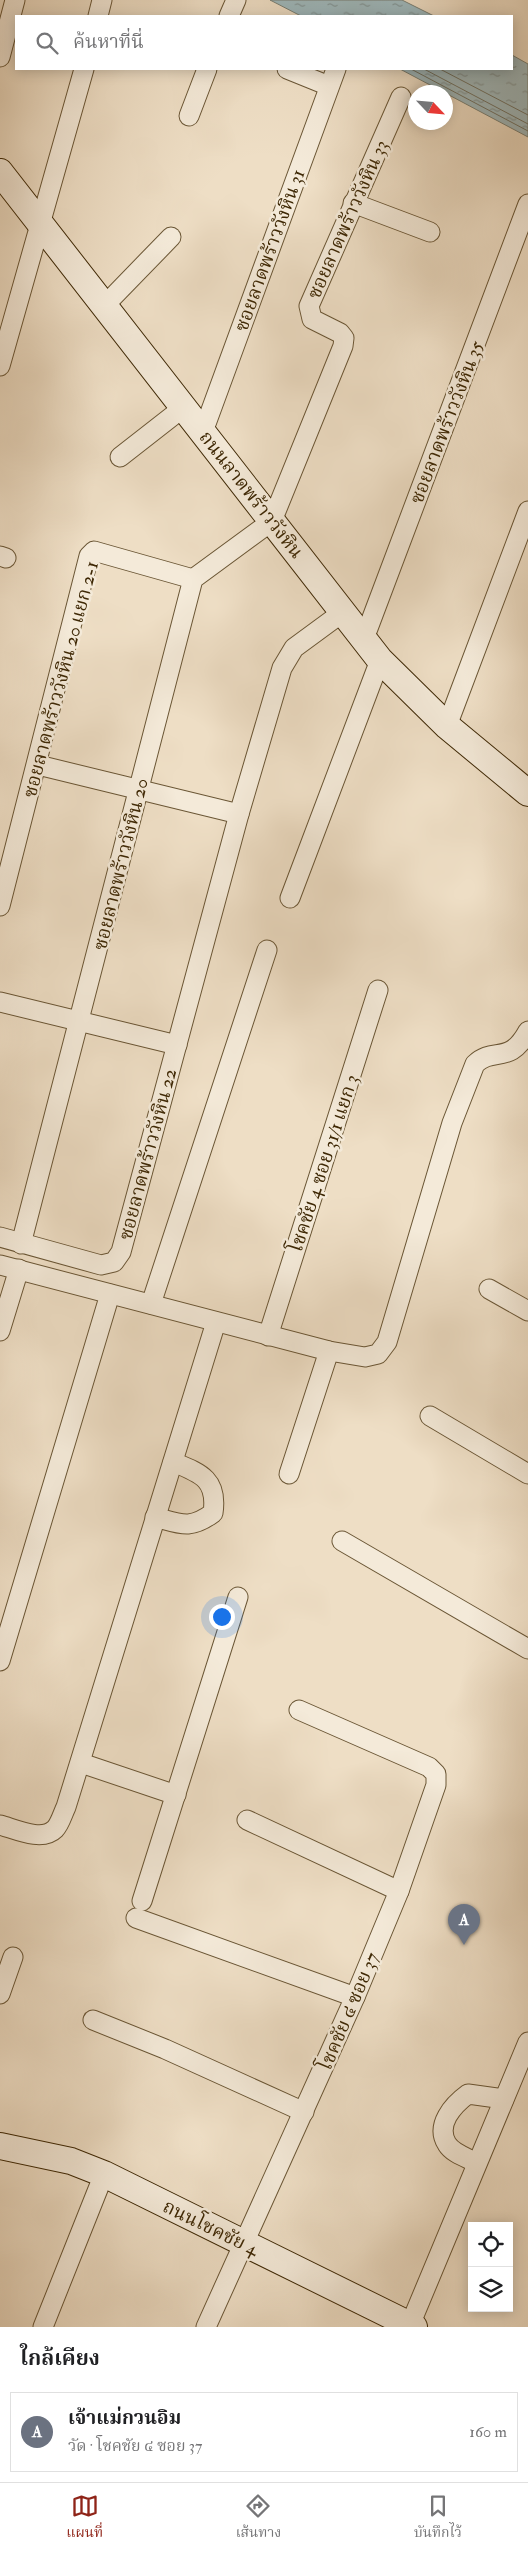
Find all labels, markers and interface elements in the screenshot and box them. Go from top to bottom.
search box [15,15,513,70]
icon: search [33,29,61,57]
text: ค้นหาที่นี่ [73,30,144,54]
north arrow [408,85,453,130]
street label: ซอยลาดพร้าววังหิน 33 [302,136,394,303]
street label: ซอยลาดพร้าววังหิน 31 [229,166,310,335]
street label: ซอยลาดพร้าววังหิน 35 [405,337,489,507]
street label: ถนนลาดพร้าววังหิน [194,426,309,563]
street label: ซอยลาดพร้าววังหิน 20 แยก 2-1 [18,558,104,800]
street label: ซอยลาดพร้าววังหิน 20 [88,776,154,953]
street label: ซอยลาดพร้าววังหิน 22 [114,1066,182,1242]
street label: โชคชัย 4 ซอย 31/1 แยก 3 [281,1071,364,1256]
your location [209,1604,235,1630]
pin: A [448,1904,480,1945]
street label: โชคชัย ๔ ซอย 37 [310,1947,385,2075]
street label: ถนนโชคชัย 4 [159,2192,264,2262]
map controls [468,2222,513,2312]
button: locate [468,2222,513,2267]
button: layers [468,2267,513,2312]
text: ใกล้เคียง [20,2345,100,2372]
text: เจ้าแม่กวนอิม [68,2406,181,2430]
text: A [32,2422,42,2442]
text: 160 m [469,2422,507,2442]
text: วัด · โชคชัย ๔ ซอย 37 [68,2436,202,2456]
tab: แผนที่ [66,2492,103,2544]
tab: เส้นทาง [236,2492,281,2544]
tab: บันทึกไว้ [414,2492,462,2544]

